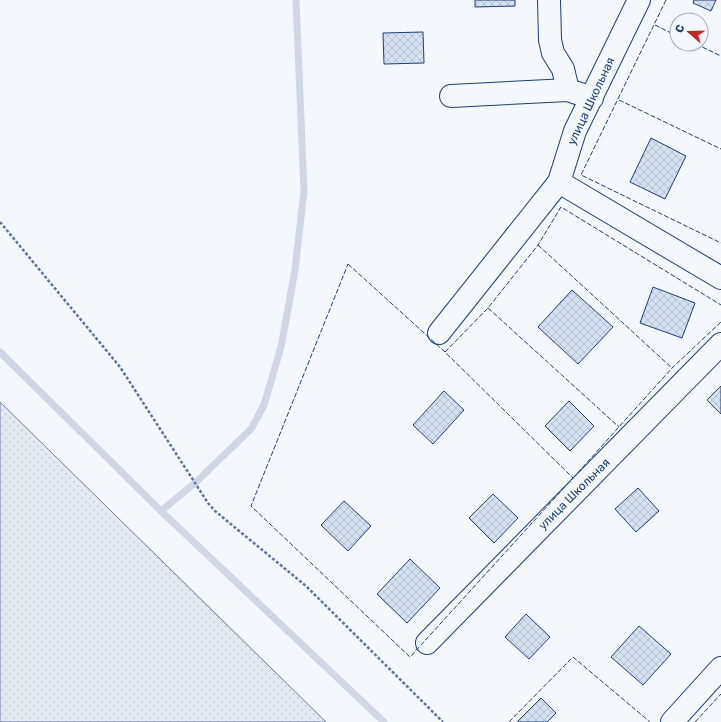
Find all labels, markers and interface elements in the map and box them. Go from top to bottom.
north arrow [669,12,709,52]
text: С [673,23,688,35]
street label: улица Школьная [565,55,617,147]
street label: улица Школьная [535,455,613,533]

